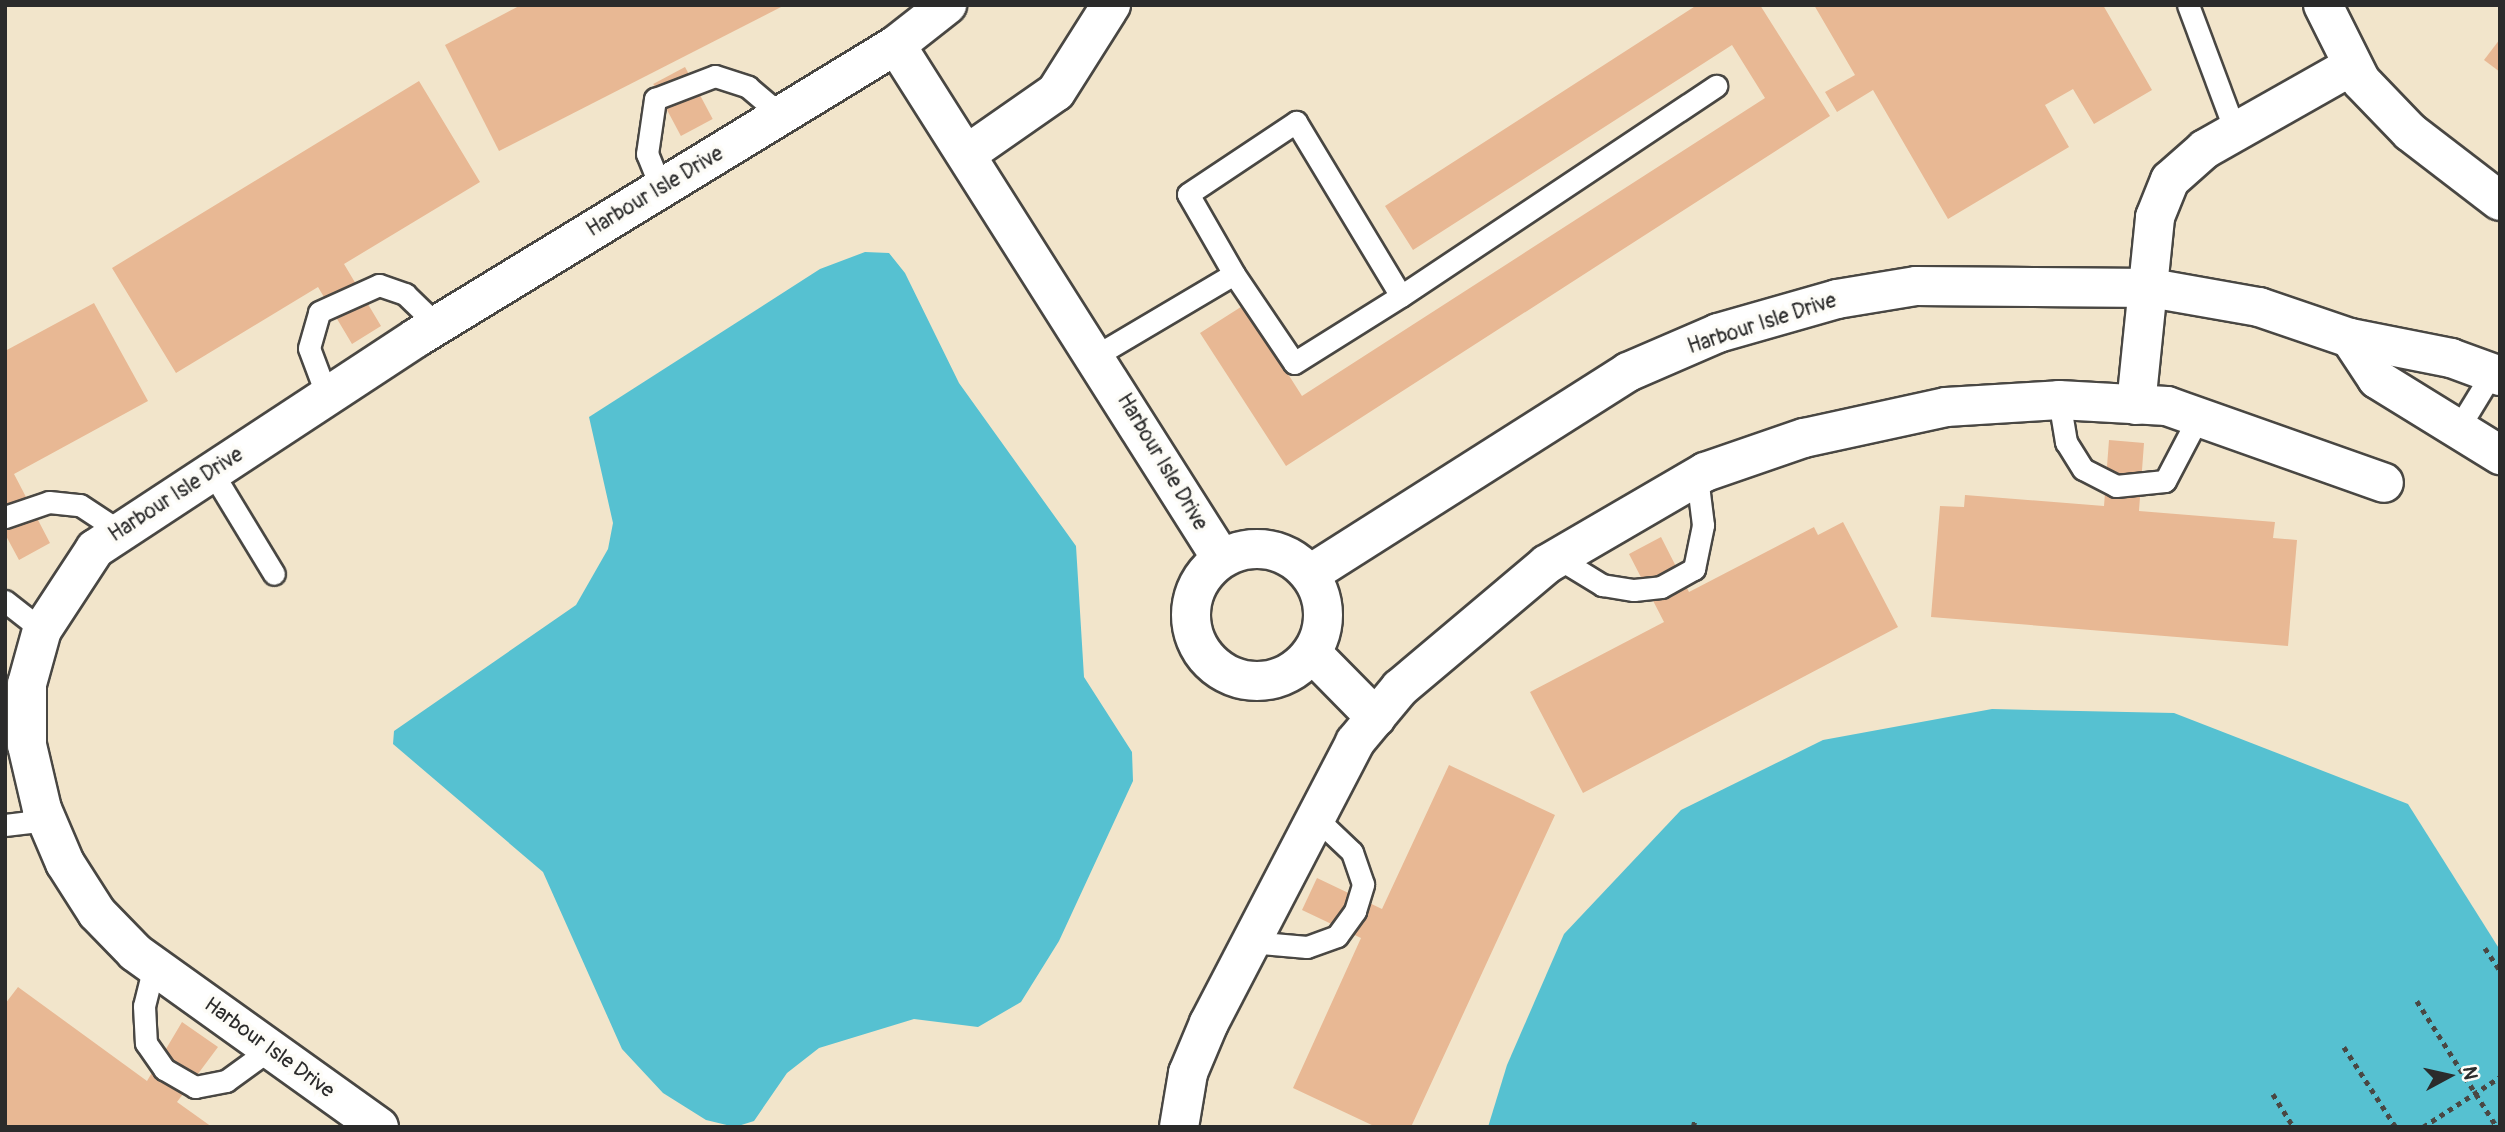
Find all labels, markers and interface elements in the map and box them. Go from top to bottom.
street label: Harbour Isle Drive [582,141,728,243]
street label: Harbour Isle Drive [1684,288,1840,360]
street label: Harbour Isle Drive [1111,389,1213,535]
street label: Harbour Isle Drive [104,442,248,548]
street label: Harbour Isle Drive [199,992,339,1104]
north arrow [2414,1041,2484,1111]
text: N [2457,1065,2483,1081]

